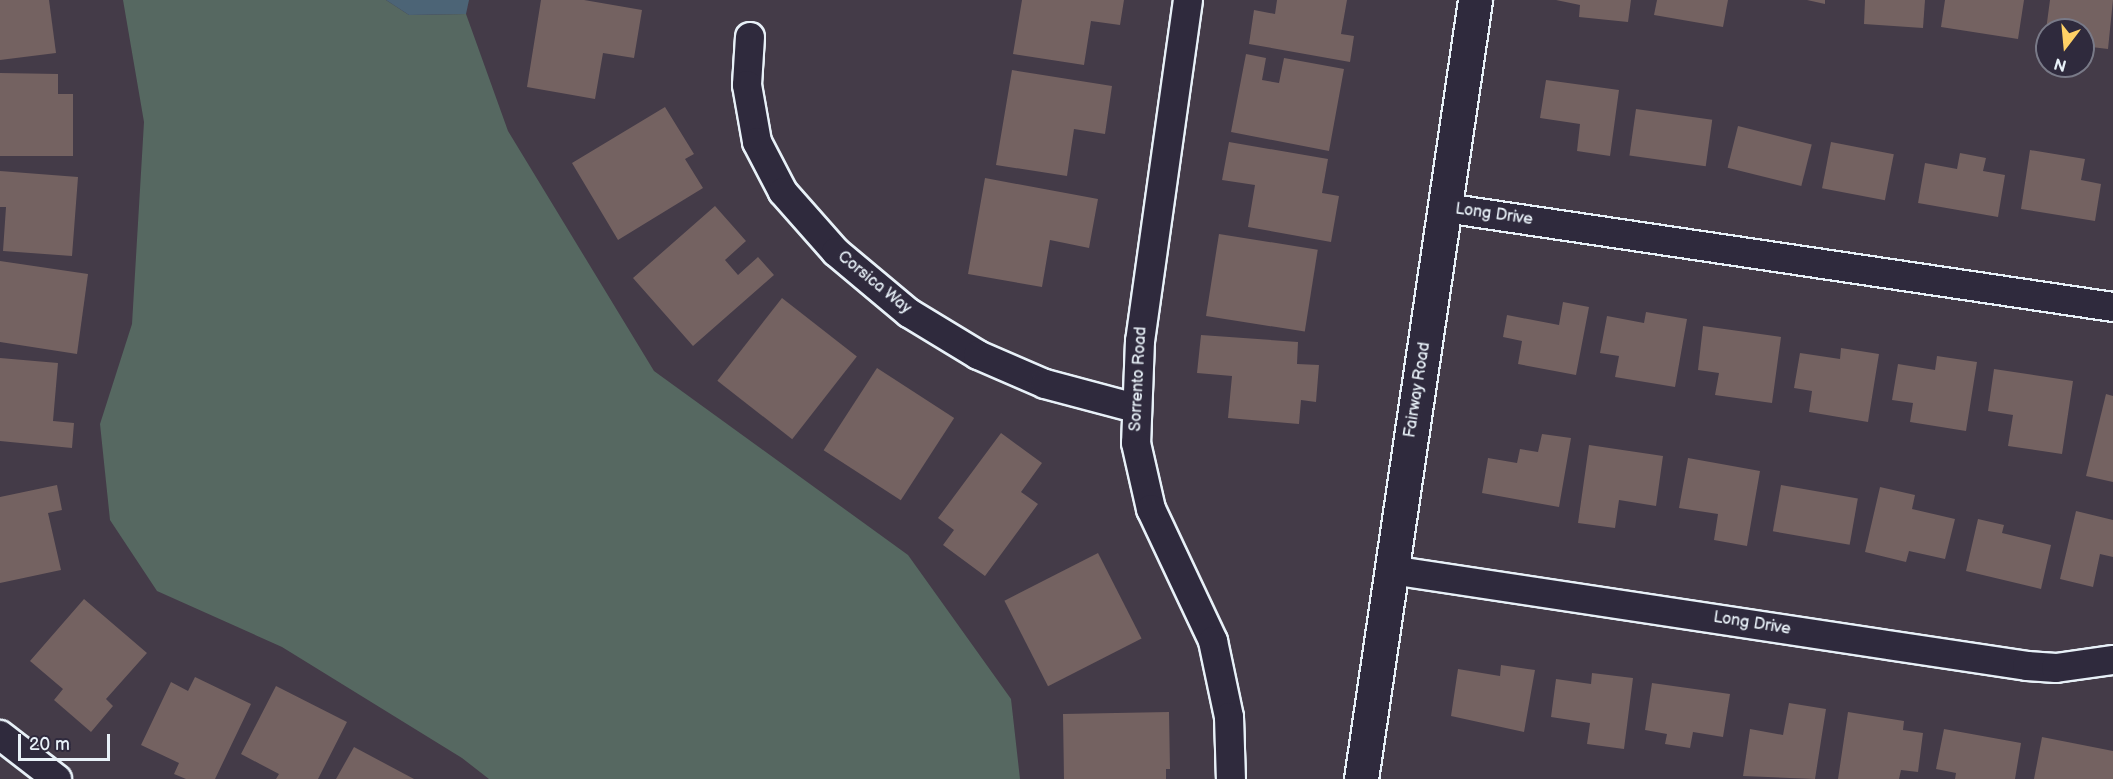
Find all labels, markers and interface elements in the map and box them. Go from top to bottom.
north arrow [2035,18,2095,78]
text: N [2052,53,2069,75]
street label: Long Drive [1454,200,1534,230]
street label: Corsica Way [833,247,915,319]
street label: Sorrento Road [1127,326,1151,432]
street label: Fairway Road [1401,340,1435,440]
street label: Long Drive [1712,608,1792,640]
scale bar [21,722,112,760]
text: 20 m [29,734,70,755]

